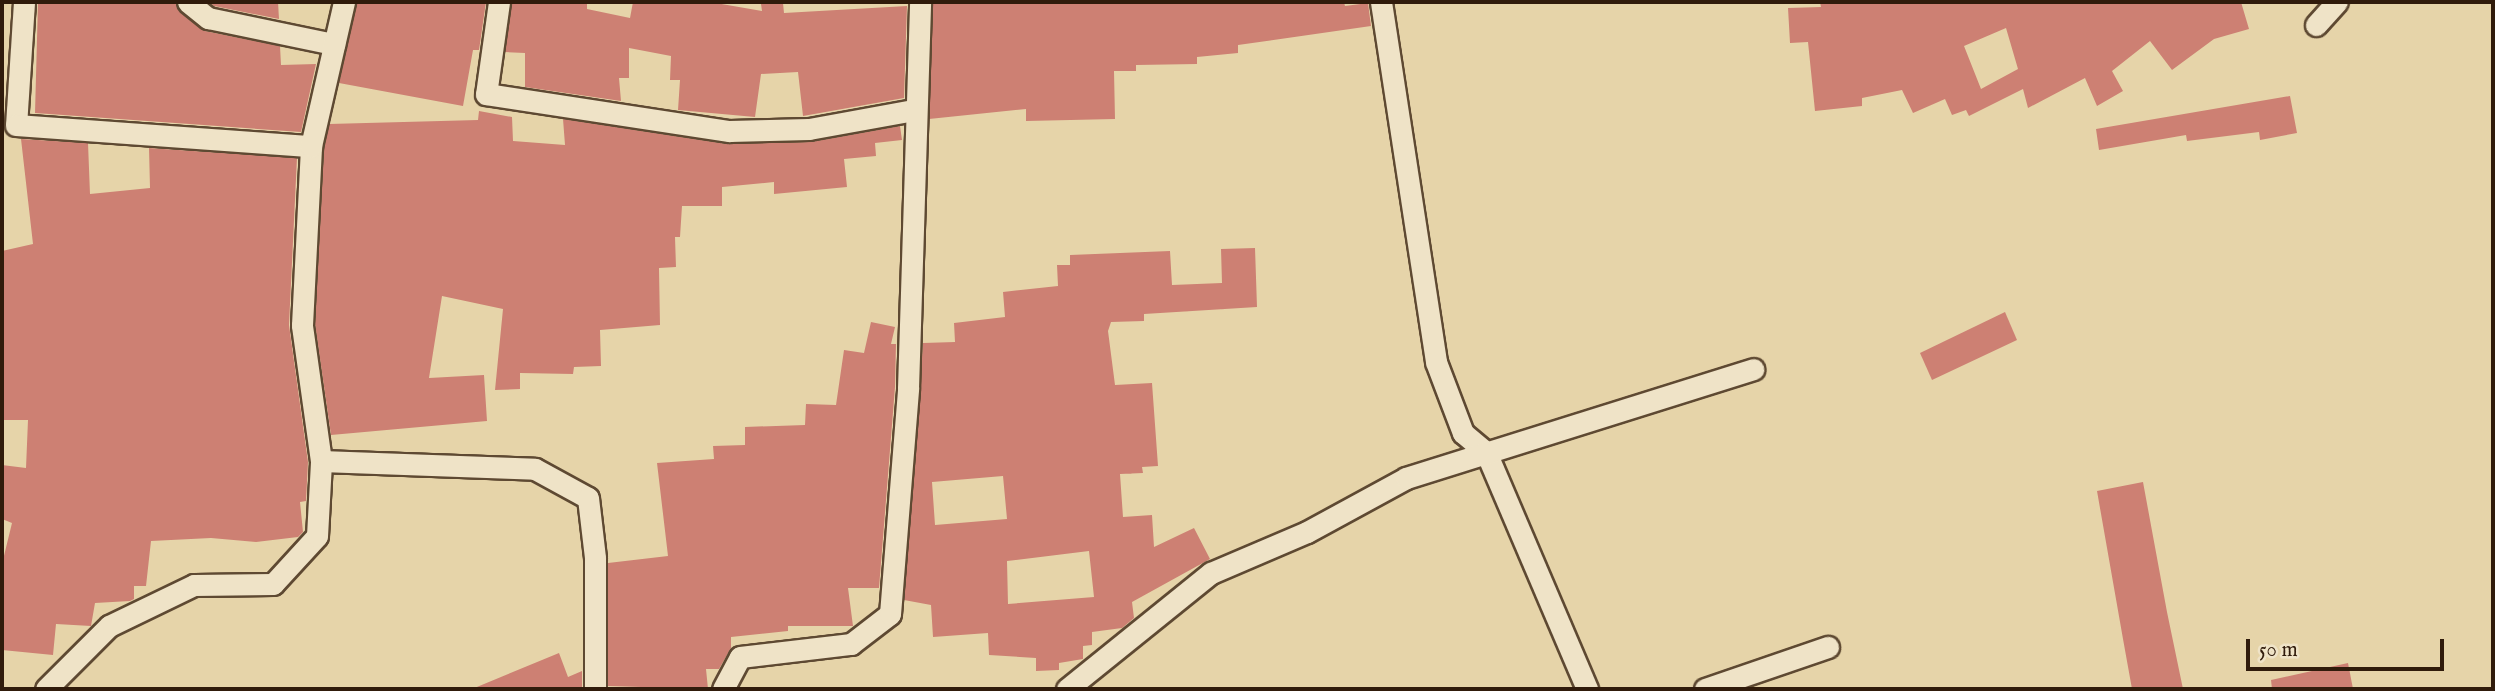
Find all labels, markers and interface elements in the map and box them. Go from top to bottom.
scale bar [2250,624,2448,668]
text: 50 m [2259,637,2298,664]

